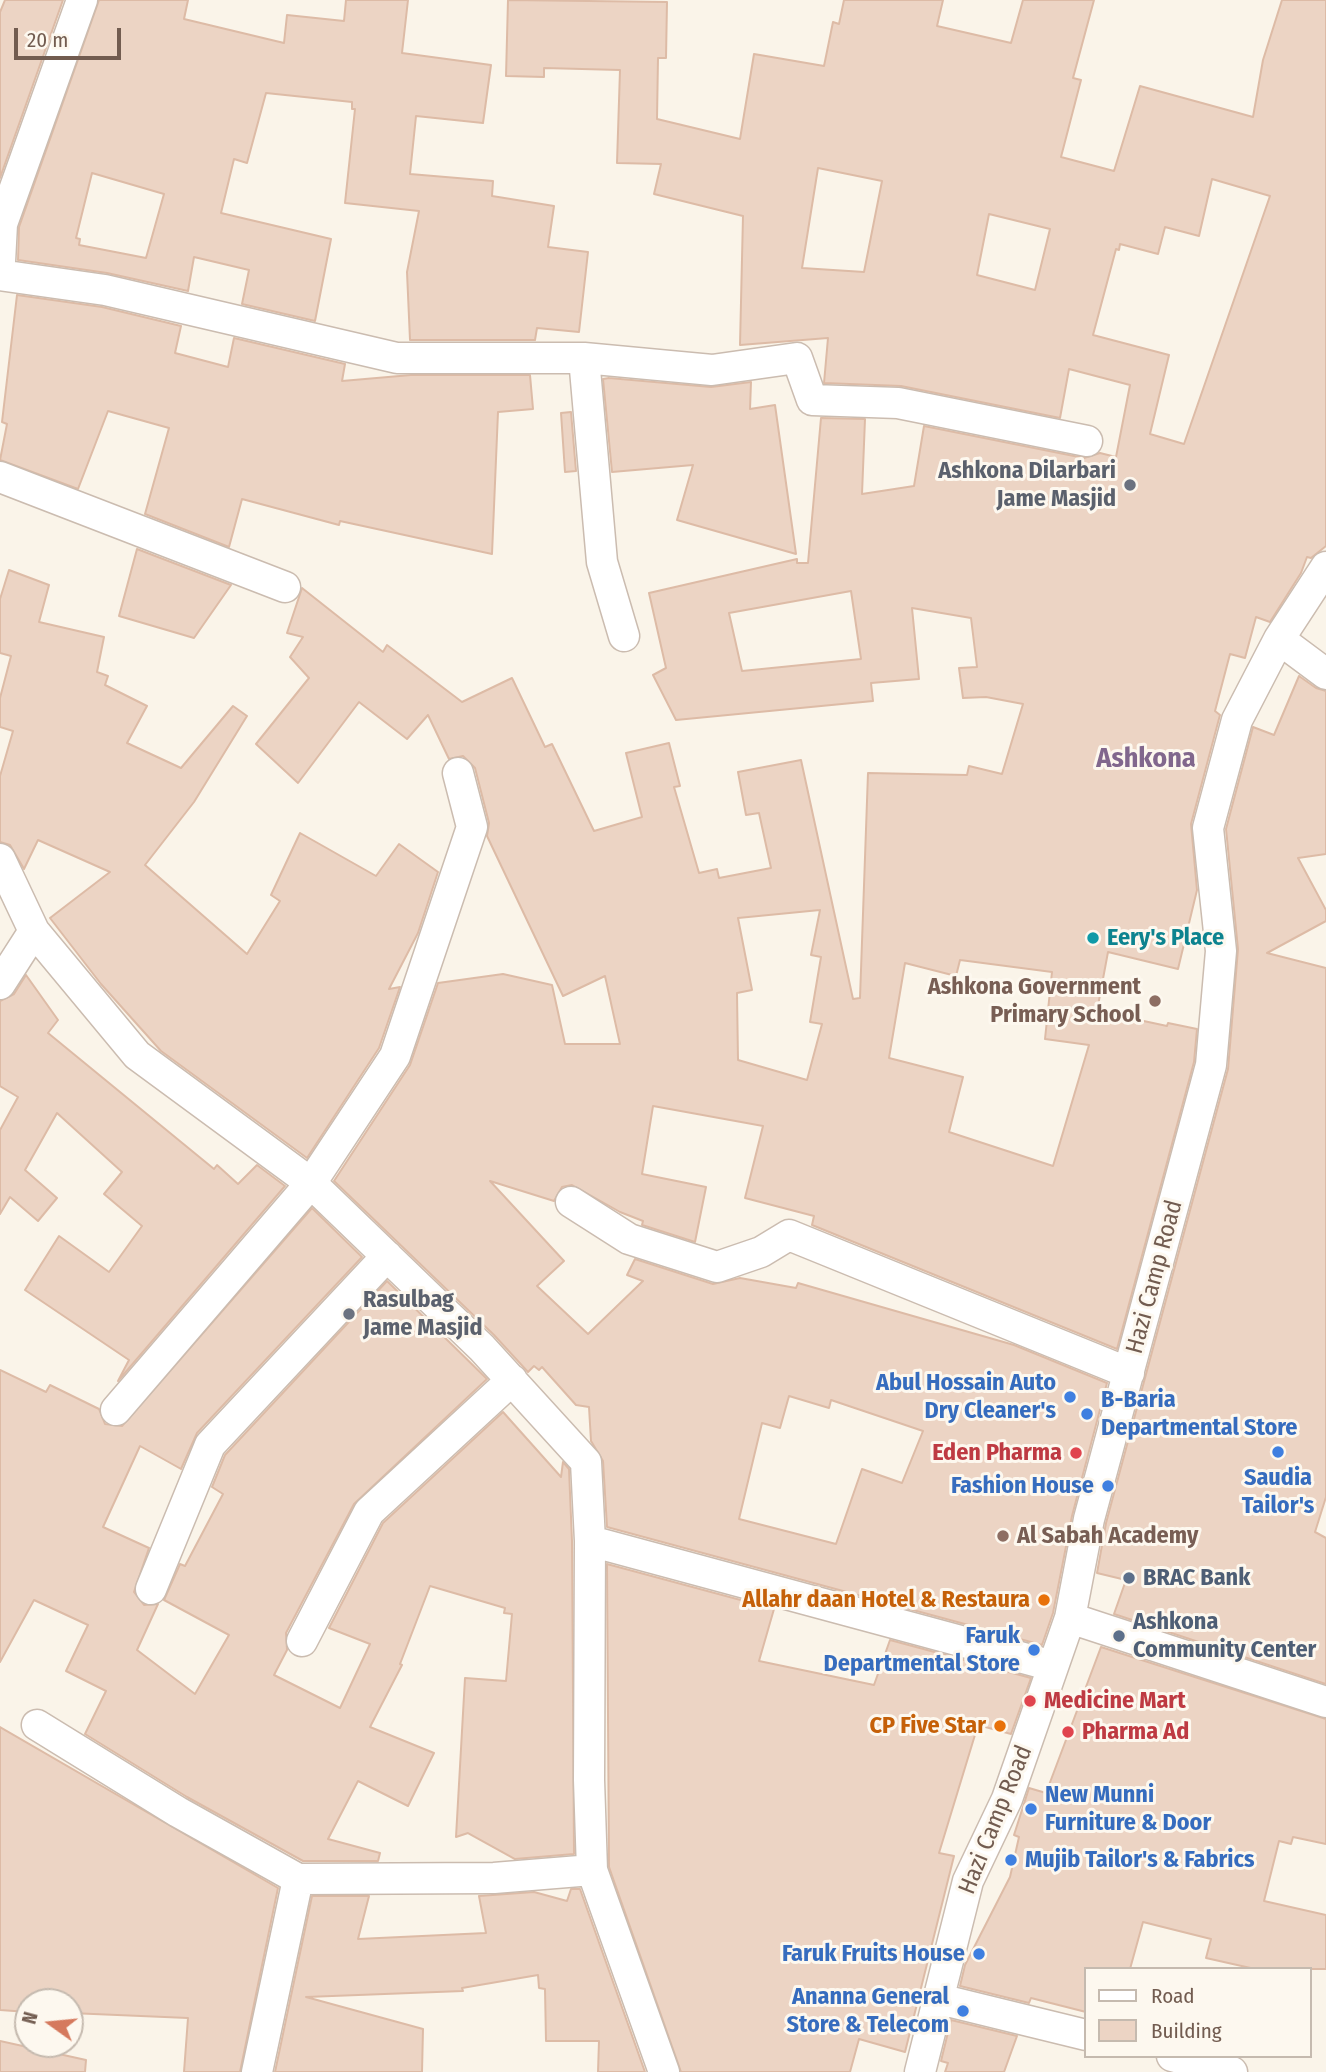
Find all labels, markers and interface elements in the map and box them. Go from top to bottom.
scale bar [18,14,124,58]
text: 20 m [27,27,68,53]
place label: Ashkona Dilarbari Jame Masjid [938,457,1116,513]
marker: Ashkona Dilarbari Jame Masjid [1122,477,1138,493]
district label: Ashkona [1096,742,1196,776]
place label: Eery's Place [1107,924,1224,952]
marker: Eery's Place [1085,930,1101,946]
place label: Ashkona Government Primary School [928,973,1141,1029]
marker: Ashkona Government Primary School [1147,993,1163,1009]
street label: Hazi Camp Road [1121,1197,1189,1357]
place label: Rasulbag Jame Masjid [363,1286,482,1342]
marker: Rasulbag Jame Masjid [341,1306,357,1322]
place label: Abul Hossain Auto Dry Cleaner's [876,1369,1056,1425]
place label: B-Baria Departmental Store [1101,1386,1298,1442]
marker: Abul Hossain Auto Dry Cleaner's [1062,1389,1078,1405]
marker: B-Baria Departmental Store [1079,1406,1095,1422]
place label: Eden Pharma [932,1439,1062,1467]
marker: Saudia Tailor's [1270,1444,1286,1460]
marker: Eden Pharma [1068,1445,1084,1461]
place label: Saudia Tailor's [1242,1464,1314,1520]
place label: Fashion House [951,1472,1094,1500]
marker: Fashion House [1100,1478,1116,1494]
place label: Al Sabah Academy [1017,1522,1198,1550]
marker: Al Sabah Academy [995,1528,1011,1544]
place label: BRAC Bank [1143,1564,1250,1592]
marker: BRAC Bank [1121,1570,1137,1586]
place label: Allahr daan Hotel & Restaura [742,1586,1030,1614]
marker: Allahr daan Hotel & Restaura [1036,1592,1052,1608]
place label: Ashkona Community Center [1133,1608,1316,1664]
place label: Faruk Departmental Store [823,1622,1020,1678]
marker: Ashkona Community Center [1111,1628,1127,1644]
marker: Faruk Departmental Store [1026,1642,1042,1658]
place label: Medicine Mart [1044,1687,1186,1715]
marker: Medicine Mart [1022,1693,1038,1709]
place label: CP Five Star [870,1712,986,1740]
marker: CP Five Star [992,1718,1008,1734]
place label: Pharma Ad [1082,1718,1189,1746]
marker: Pharma Ad [1060,1724,1076,1740]
street label: Hazi Camp Road [953,1741,1039,1899]
place label: New Munni Furniture & Door [1045,1781,1211,1837]
marker: New Munni Furniture & Door [1023,1801,1039,1817]
place label: Mujib Tailor's & Fabrics [1025,1846,1254,1874]
marker: Mujib Tailor's & Fabrics [1003,1852,1019,1868]
place label: Faruk Fruits House [782,1940,965,1968]
marker: Faruk Fruits House [971,1946,987,1962]
legend [1084,1967,1312,2058]
place label: Ananna General Store & Telecom [787,1983,949,2039]
text: Road [1151,1983,1195,2009]
north arrow [14,1988,84,2058]
marker: Ananna General Store & Telecom [955,2003,971,2019]
text: N [18,2009,43,2026]
text: Building [1151,2018,1222,2044]

